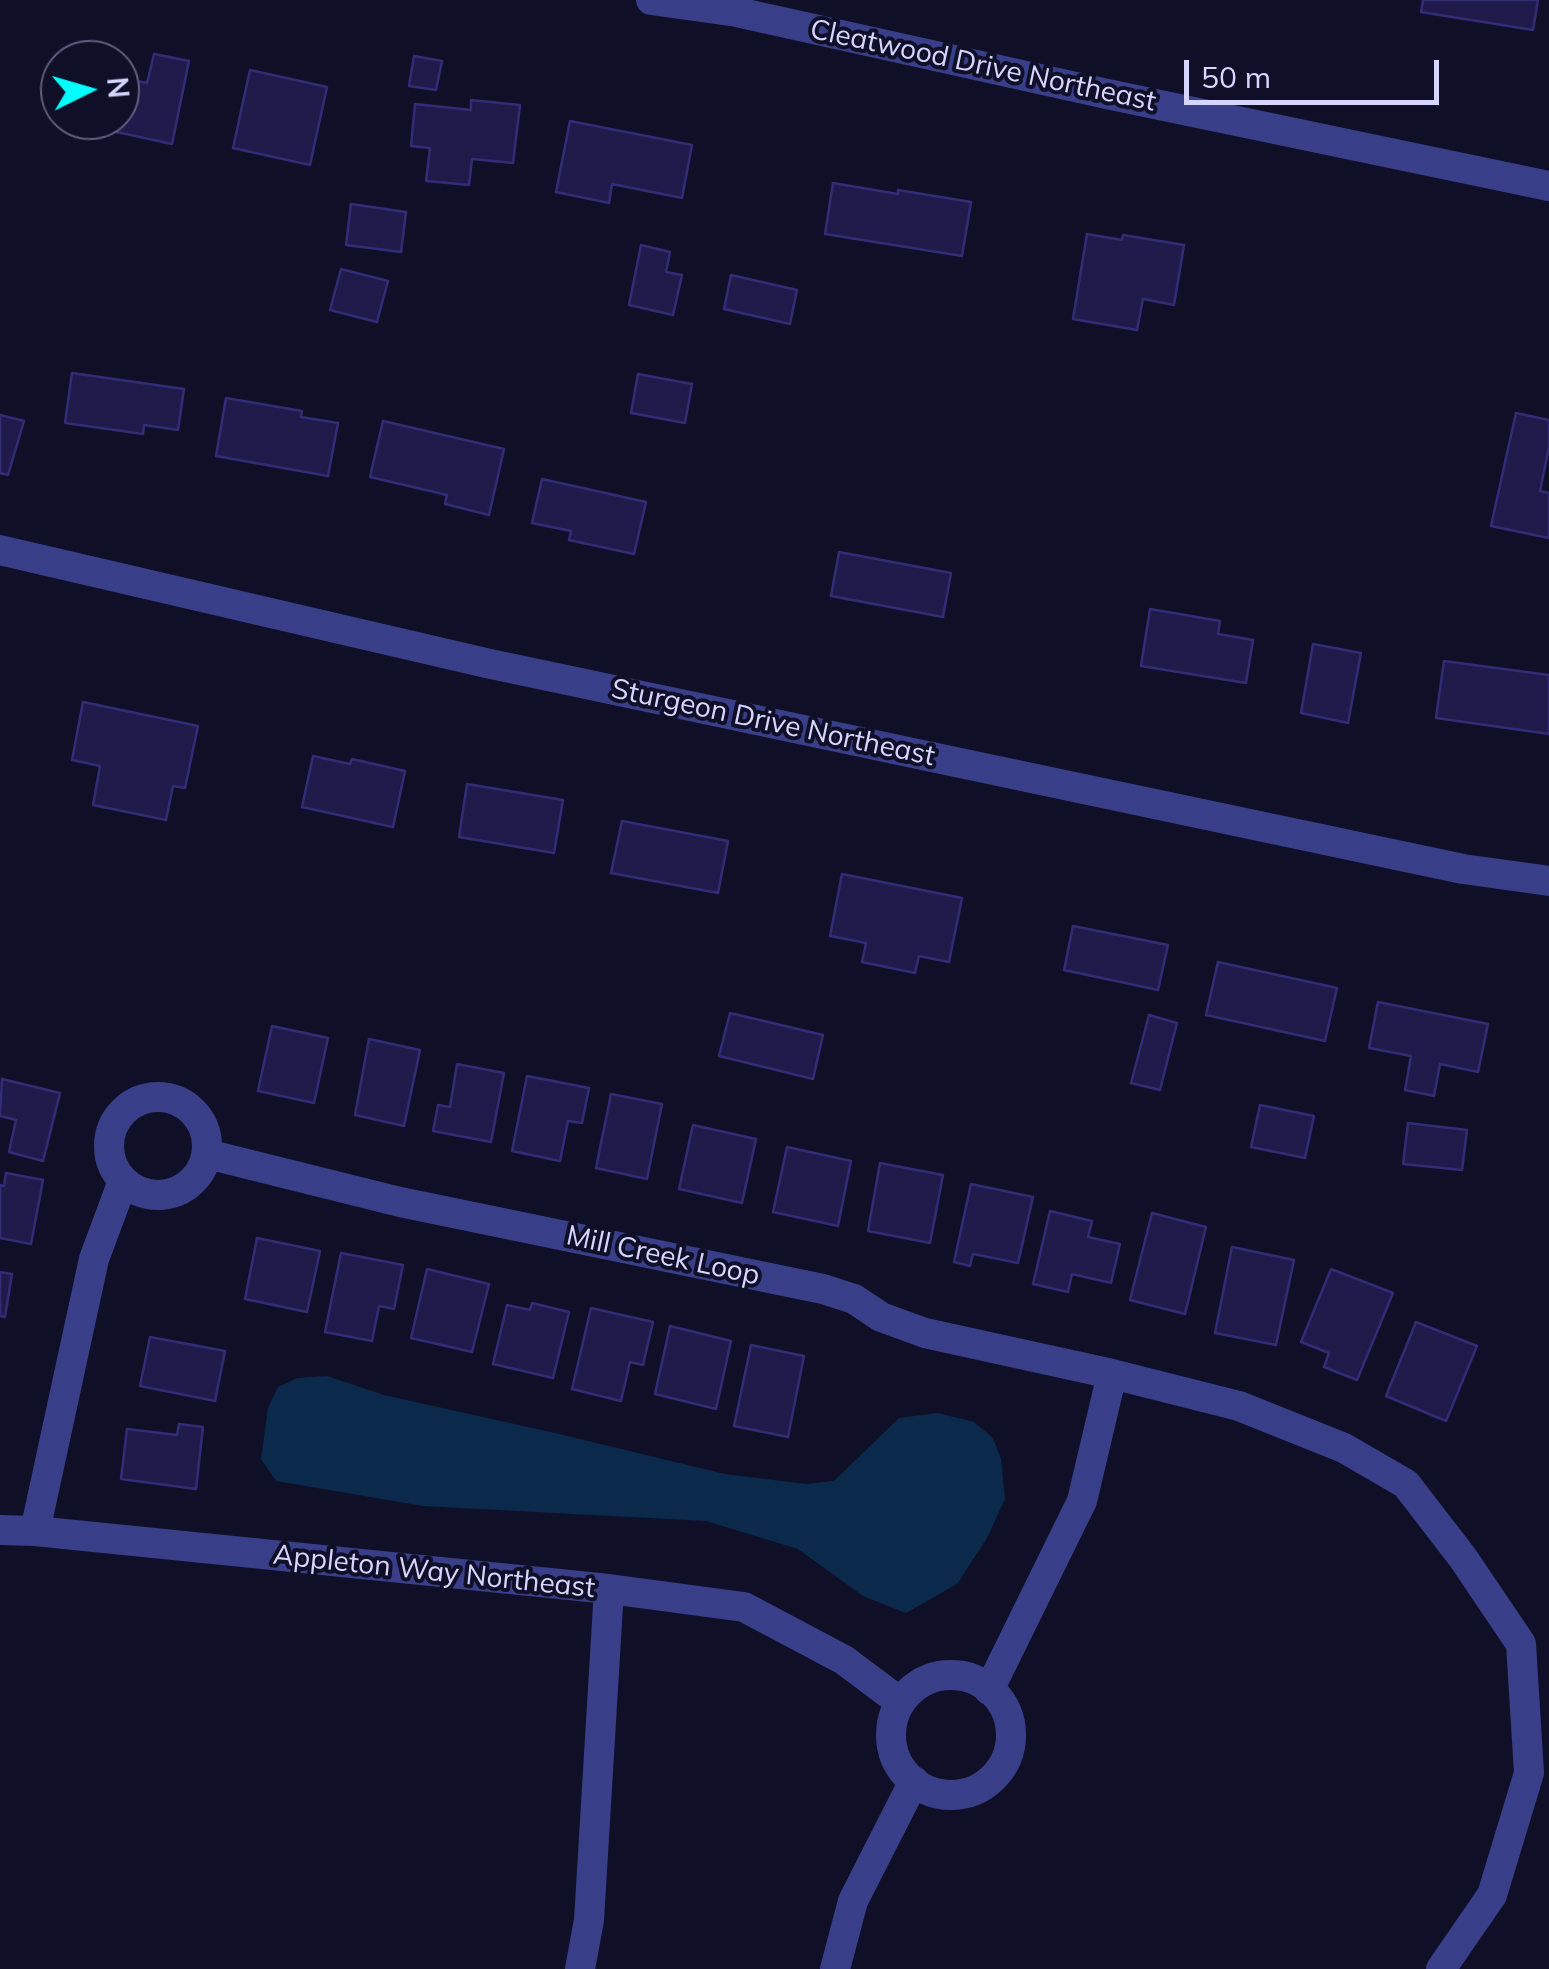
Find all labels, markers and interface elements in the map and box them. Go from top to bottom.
street label: Cleatwood Drive Northeast [807,13,1159,119]
north arrow [40,40,140,140]
scale bar [1189,40,1444,102]
text: 50 m [1201,58,1271,96]
text: N [100,75,137,100]
street label: Sturgeon Drive Northeast [608,672,938,774]
street label: Mill Creek Loop [563,1219,763,1293]
street label: Appleton Way Northeast [271,1538,597,1606]

